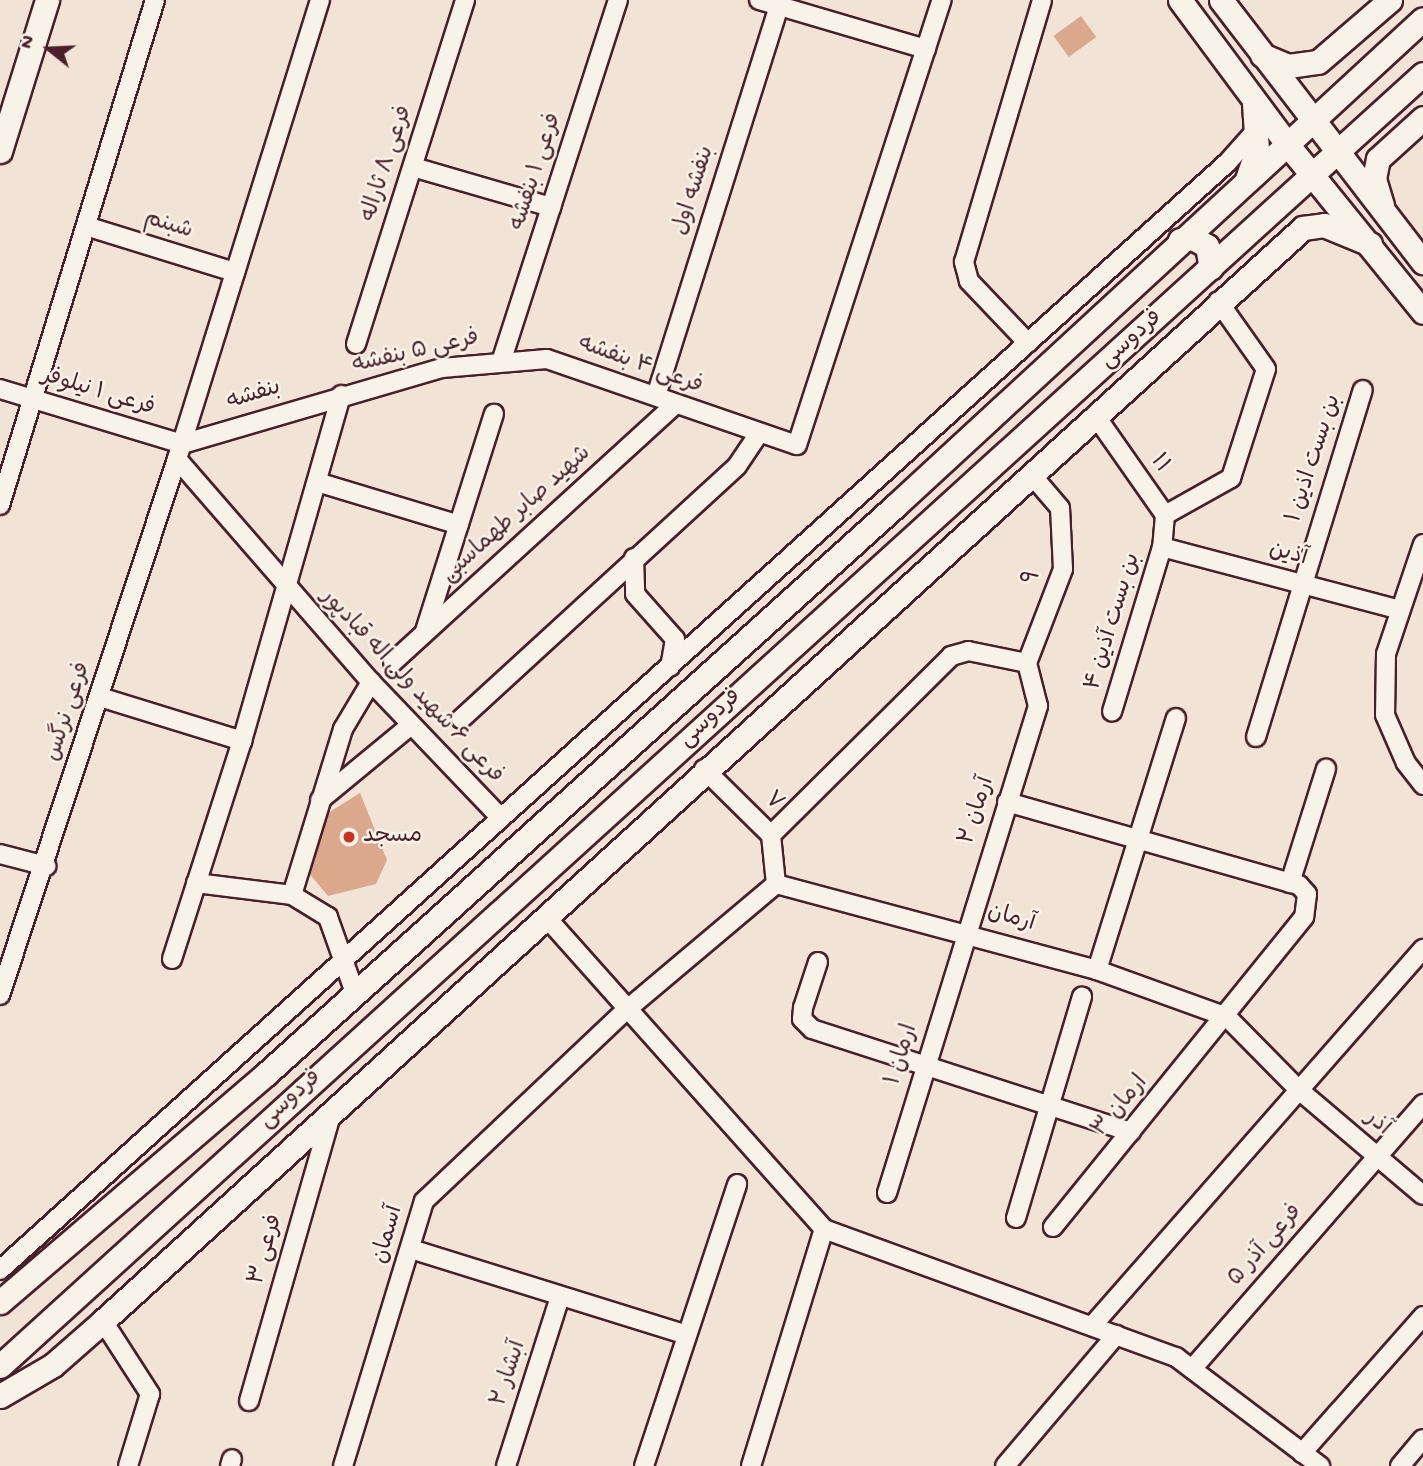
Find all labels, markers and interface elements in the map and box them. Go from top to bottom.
north arrow [14,14,84,84]
text: N [16,33,41,52]
street label: فرعی ۸ ثاراله [356,103,420,225]
street label: فرعی ۱ بنفشه [505,110,569,234]
street label: بنفشه اول [668,143,722,239]
street label: شبنم [140,206,196,246]
street label: فردوسی [1095,305,1169,375]
street label: فرعی ۵ بنفشه [350,325,482,381]
street label: فرعی ۴ بنفشه [574,331,706,401]
street label: فرعی ۱ نیلوفر [38,363,158,423]
street label: بنفشه [224,375,284,417]
street label: بن بست اذین ۱ [1281,392,1349,526]
street label: شهید صابر طهماسبی [436,441,598,589]
street label: ۱۱ [1143,449,1175,479]
street label: آذین [1266,537,1310,573]
street label: بن بست آذین ۴ [1080,550,1148,694]
street label: ۹ [1018,566,1048,590]
street label: فرعی ۶ شهید ولی اله قبادپور [314,584,508,790]
street label: فرعی نرگس [40,659,98,765]
street label: فردوسی [674,684,748,754]
street label: آرمان ۲ [954,774,1002,848]
street label: ۷ [758,787,788,817]
place label: مسجد [363,823,422,851]
marker: مسجد [341,829,357,845]
street label: آرمان [984,899,1038,939]
street label: ارمان ۱ [881,1021,925,1089]
street label: فردوسی [254,1065,328,1135]
street label: ارمان ۳ [1087,1070,1155,1144]
street label: آذر [1358,1105,1396,1143]
street label: فرعی آذر ۵ [1223,1199,1309,1293]
street label: آسمان [368,1203,410,1267]
street label: فرعی ۳ [244,1212,290,1288]
street label: آبشار ۲ [486,1338,534,1410]

